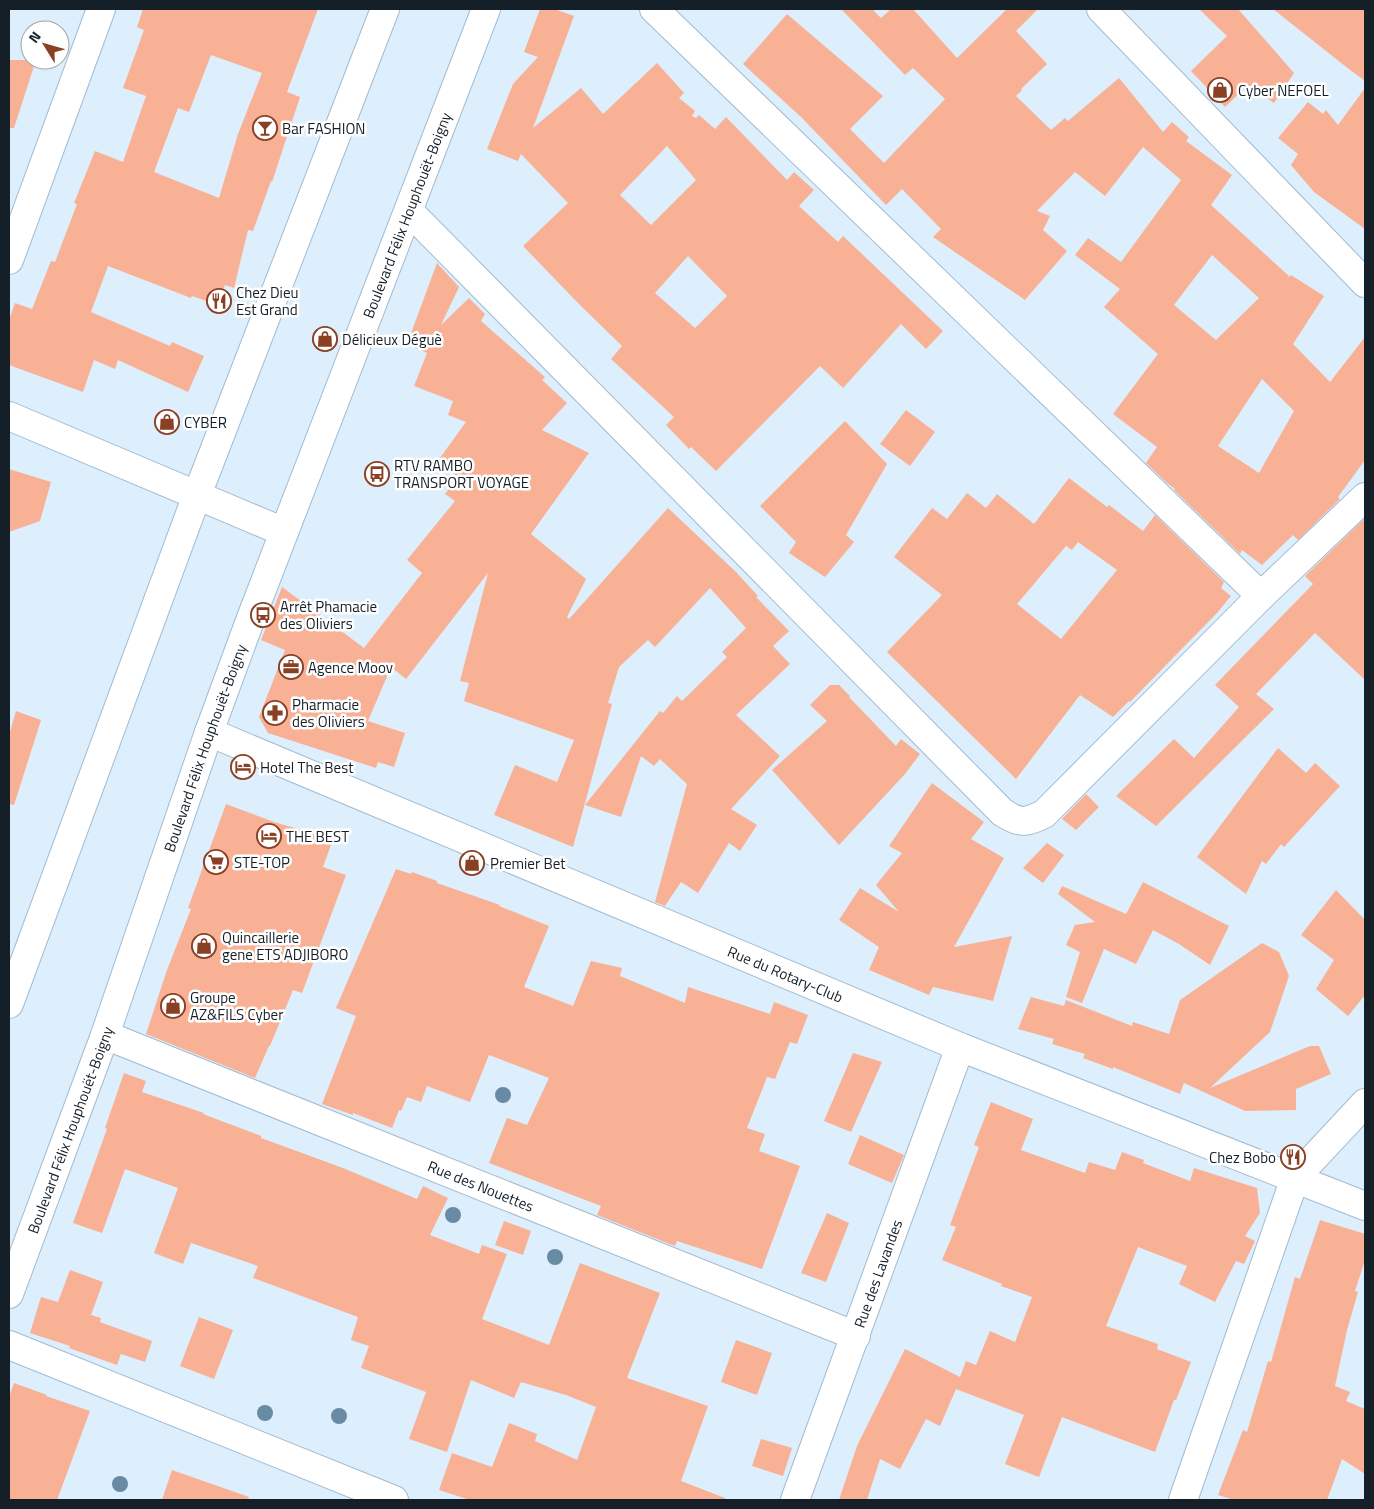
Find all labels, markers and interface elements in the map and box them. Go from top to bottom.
north arrow [20,20,70,70]
text: N [23,27,46,47]
shop icon: Cyber NEFOEL [1207,77,1233,103]
place label: Cyber NEFOEL [1238,79,1329,102]
street label: Boulevard Félix Houphouët-Boigny [356,109,457,321]
bar icon: Bar FASHION [252,115,278,141]
place label: Bar FASHION [282,117,365,140]
place label: Chez Dieu Est Grand [236,281,298,321]
restaurant icon: Chez Dieu Est Grand [206,288,232,314]
shop icon: Délicieux Déguè [312,326,338,352]
place label: Délicieux Déguè [342,328,442,351]
shop icon: CYBER [154,409,180,435]
place label: CYBER [184,411,227,434]
place label: RTV RAMBO TRANSPORT VOYAGE [394,454,529,494]
bus stop icon: RTV RAMBO TRANSPORT VOYAGE [364,461,390,487]
place label: Arrêt Phamacie des Oliviers [280,595,377,635]
bus stop icon: Arrêt Phamacie des Oliviers [250,602,276,628]
street label: Boulevard Félix Houphouët-Boigny [157,641,252,855]
office icon: Agence Moov [278,654,304,680]
place label: Agence Moov [308,656,393,679]
place label: Pharmacie des Oliviers [292,693,365,733]
pharmacy icon: Pharmacie des Oliviers [262,700,288,726]
hotel icon: Hotel The Best [230,754,256,780]
place label: Hotel The Best [260,756,354,779]
hotel icon: THE BEST [256,823,282,849]
place label: THE BEST [286,825,349,848]
supermarket icon: STE-TOP [203,849,229,875]
shop icon: Premier Bet [459,850,485,876]
place label: STE-TOP [234,851,290,874]
place label: Premier Bet [490,852,566,875]
place label: Quincaillerie gene ETS ADJIBORO [222,926,349,966]
shop icon: Quincaillerie gene ETS ADJIBORO [191,933,217,959]
street label: Rue du Rotary-Club [724,939,847,1008]
place label: Groupe AZ&FILS Cyber [190,986,283,1026]
shop icon: Groupe AZ&FILS Cyber [160,993,186,1019]
street label: Boulevard Félix Houphouët-Boigny [21,1023,119,1237]
restaurant icon: Chez Bobo [1280,1144,1306,1170]
place label: Chez Bobo [1209,1146,1276,1169]
street label: Rue des Nouettes [424,1154,537,1217]
street label: Rue des Lavandes [847,1216,908,1331]

